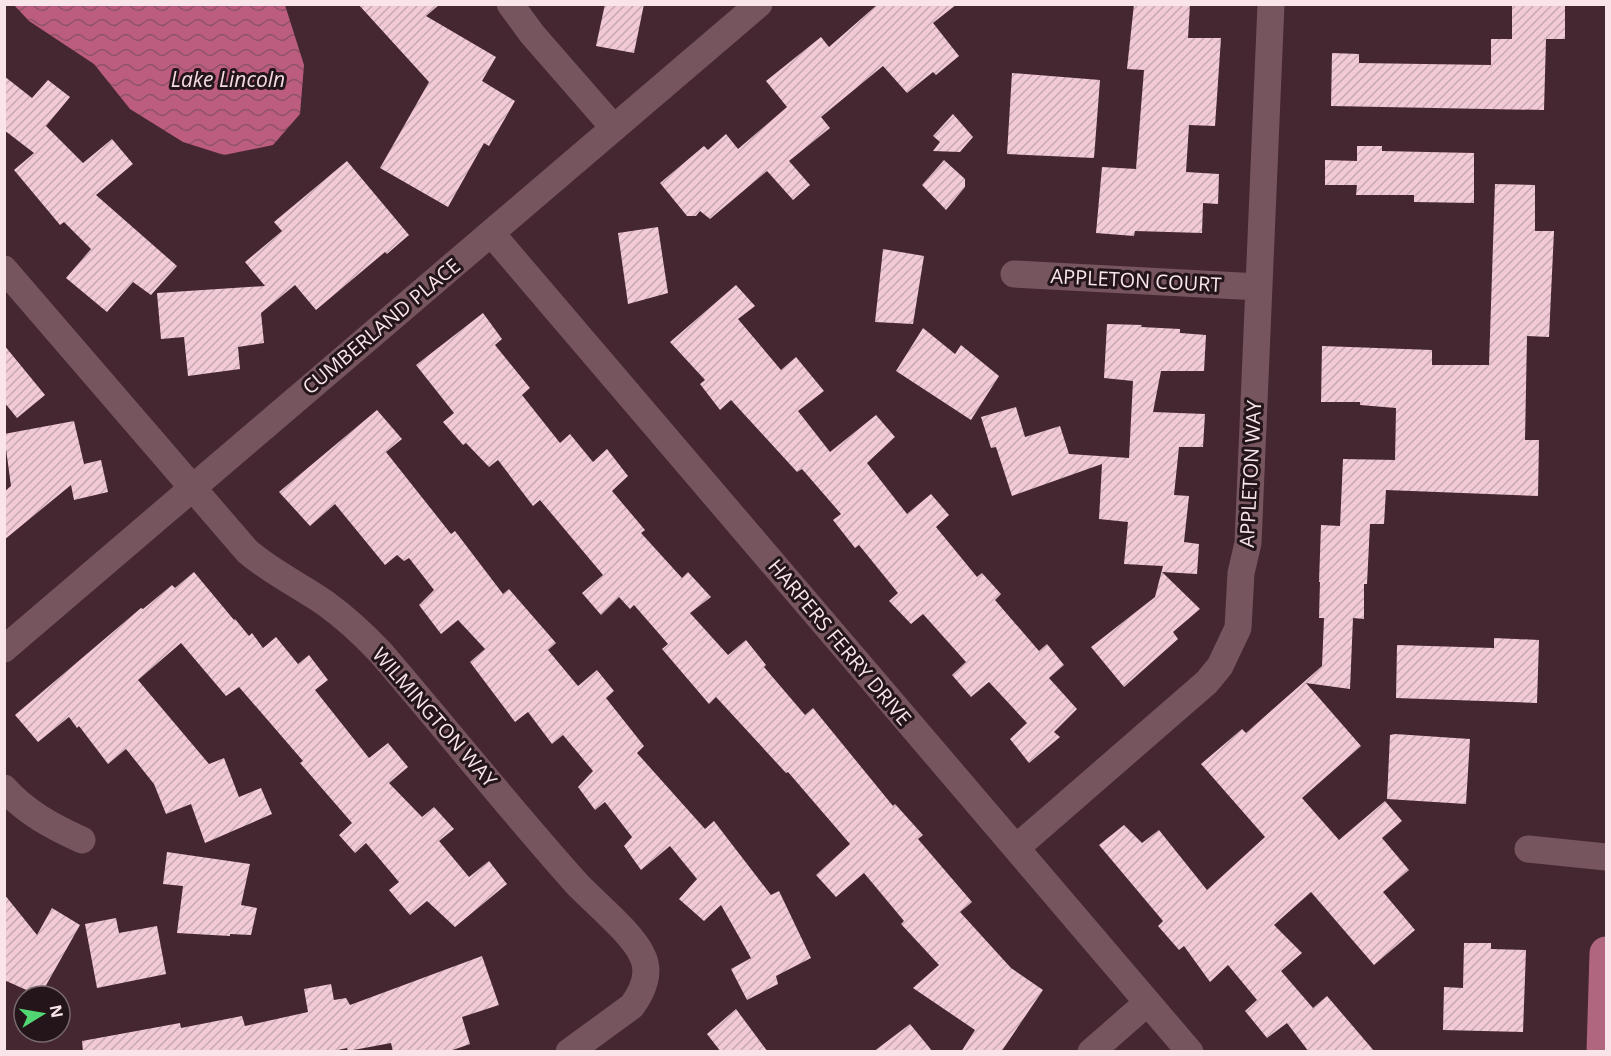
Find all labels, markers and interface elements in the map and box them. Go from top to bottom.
water label: Lake Lincoln [171,65,285,93]
street label: CUMBERLAND PLACE [296,252,466,400]
street label: APPLETON COURT [1050,262,1222,298]
street label: APPLETON WAY [1233,399,1267,548]
street label: HARPERS FERRY DRIVE [762,553,918,731]
street label: WILMINGTON WAY [367,641,504,793]
north arrow [12,984,72,1044]
text: N [45,1003,69,1020]

